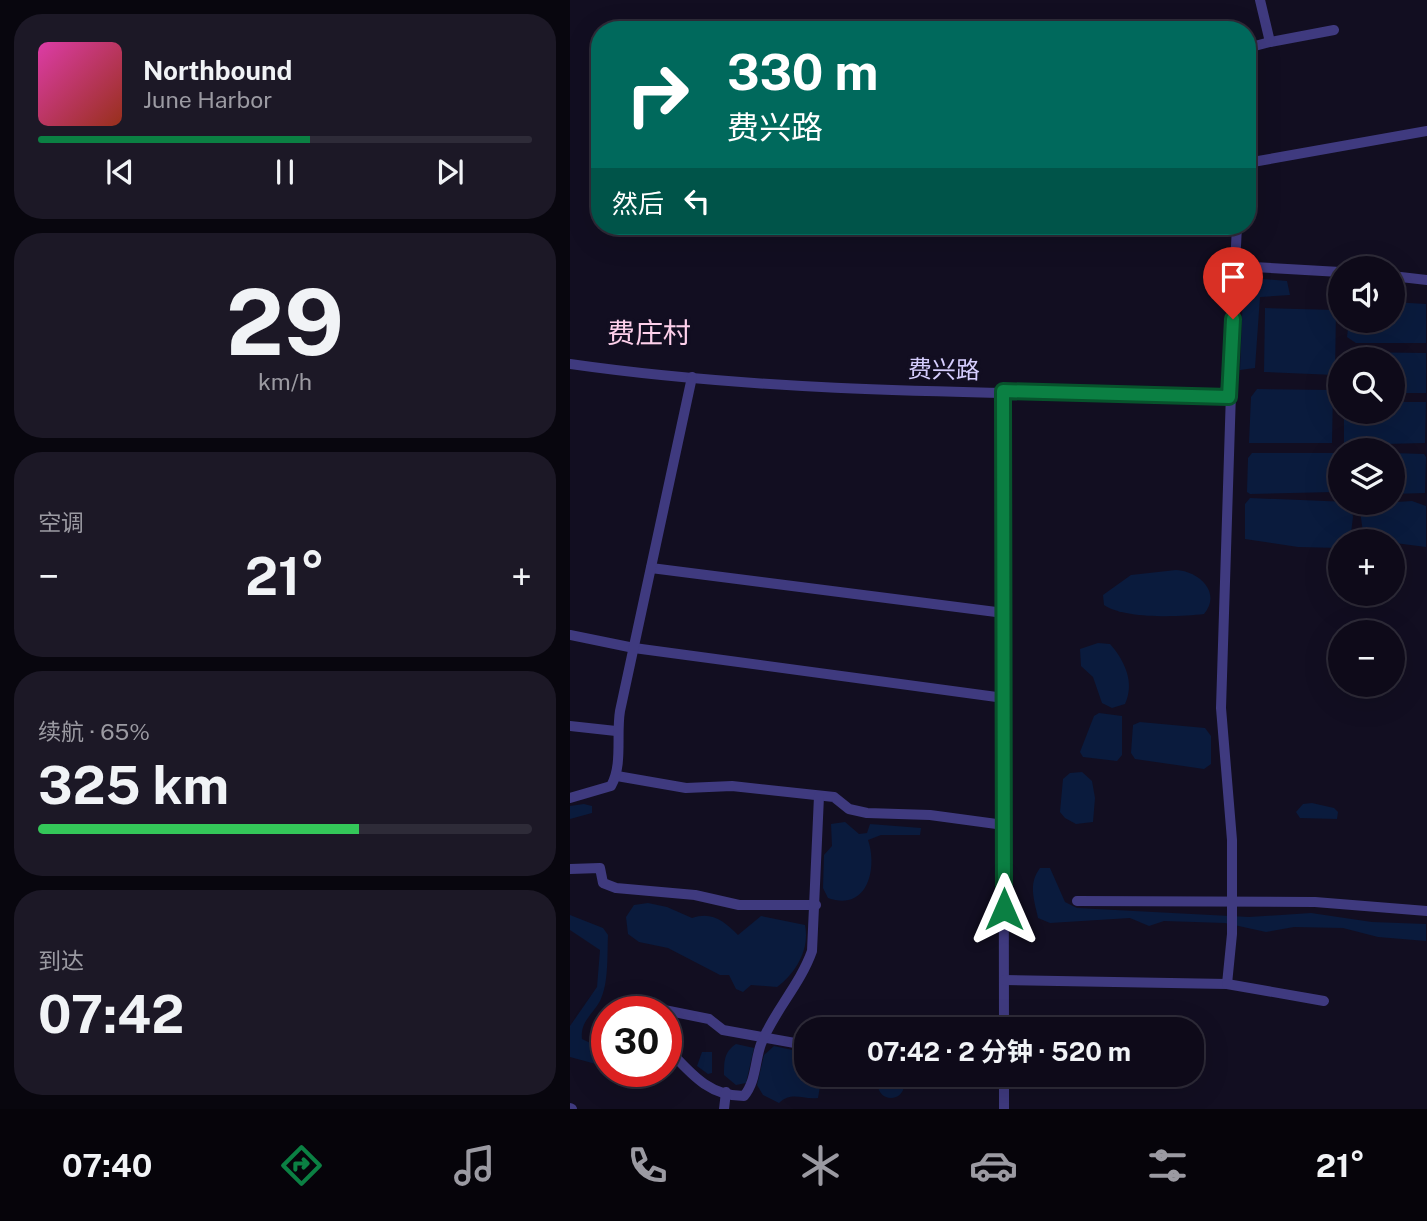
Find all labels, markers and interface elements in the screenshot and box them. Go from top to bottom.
text: 330 m [727,43,878,101]
icon: right [612,49,703,140]
text: Northbound [143,55,292,86]
text: June Harbor [143,86,272,113]
text: 费兴路 [727,109,823,146]
icon: previous [101,153,139,191]
icon: pause [266,153,304,191]
icon: next [431,153,469,191]
icon: left [678,182,716,220]
text: 然后 [612,188,664,219]
pin [1203,247,1263,319]
map controls [1328,256,1405,697]
button: sound [1328,256,1405,333]
icon: arrive [1214,258,1252,296]
text: 29 [226,269,344,375]
district label: 费庄村 [607,316,691,349]
button: search [1328,347,1405,424]
street label: 费兴路 [908,354,980,384]
text: km/h [258,368,312,395]
button: layers [1328,438,1405,515]
text: 空调 [38,509,84,536]
button: + [1328,529,1405,606]
text: 21° [245,546,325,607]
text: − [38,554,59,599]
text: + [511,554,532,599]
button: − [1328,620,1405,697]
text: 续航 · 65% [38,718,150,745]
text: 325 km [38,755,229,816]
position arrow [967,872,1041,946]
text: 到达 [38,947,84,974]
text: 07:42 [38,984,184,1045]
speed limit sign: 30 [591,996,682,1087]
text: 07:42 · 2 分钟 · 520 m [867,1036,1131,1067]
icon: directions [277,1141,326,1190]
icon: music [450,1141,499,1190]
icon: phone [623,1141,672,1190]
icon: climate [796,1141,845,1190]
icon: car [969,1141,1018,1190]
icon: filters [1143,1141,1192,1190]
text: 07:40 [62,1147,152,1184]
text: 21° [1316,1147,1365,1184]

